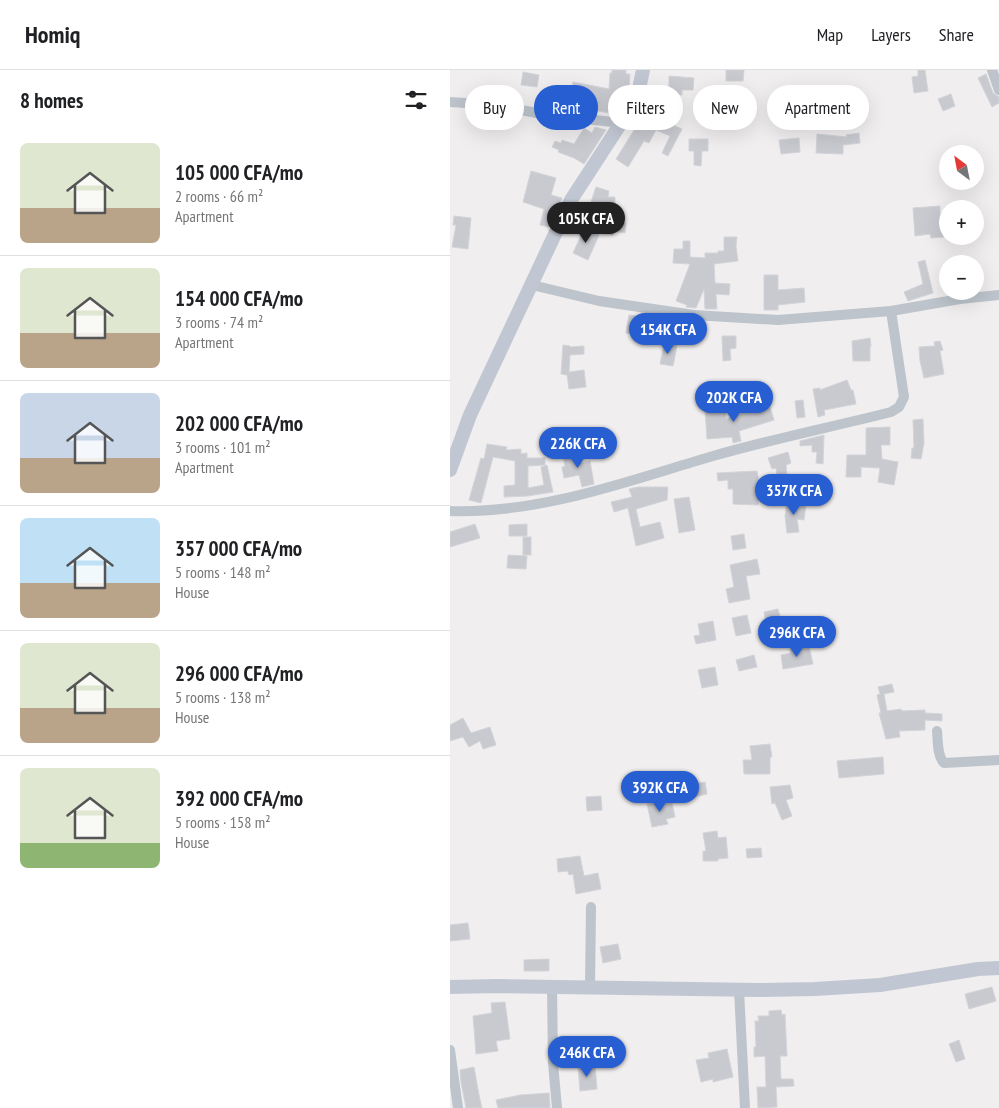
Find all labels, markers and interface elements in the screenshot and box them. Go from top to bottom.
text: Homiq [25,19,80,50]
text: Map [817,23,843,46]
text: Layers [871,23,911,46]
text: Share [939,23,974,46]
chip: Buy [465,85,524,130]
chip: Rent [534,85,598,130]
chip: Filters [608,85,683,130]
chip: New [693,85,757,130]
chip: Apartment [767,85,869,130]
icon: filters [402,86,430,114]
text: 8 homes [20,87,83,114]
north arrow [939,145,984,190]
map controls [939,145,984,300]
text: 105 000 CFA/mo [175,159,303,186]
icon: home [60,163,120,223]
text: 2 rooms · 66 m² [175,186,263,206]
button: + [939,200,984,245]
pin: 105K CFA [534,202,638,244]
text: Apartment [175,206,234,226]
text: 105K CFA [558,208,614,228]
button: − [939,255,984,300]
text: 154 000 CFA/mo [175,285,303,312]
icon: home [60,288,120,348]
text: 3 rooms · 74 m² [175,312,263,332]
pin: 154K CFA [616,312,720,355]
text: 154K CFA [640,319,696,339]
text: Apartment [175,332,234,352]
pin: 202K CFA [682,380,786,423]
text: 202K CFA [706,387,762,407]
text: 202 000 CFA/mo [175,410,303,437]
icon: home [60,413,120,473]
pin: 226K CFA [526,426,630,469]
text: 226K CFA [550,433,606,453]
text: 3 rooms · 101 m² [175,437,271,457]
text: Apartment [175,457,234,477]
pin: 357K CFA [742,474,846,516]
text: 357K CFA [766,480,822,500]
text: 357 000 CFA/mo [175,535,302,562]
icon: home [60,538,120,598]
text: 5 rooms · 148 m² [175,562,271,582]
text: House [175,582,209,602]
pin: 296K CFA [745,616,849,658]
text: 296K CFA [769,622,825,642]
text: 296 000 CFA/mo [175,660,303,687]
icon: home [60,663,120,723]
text: 5 rooms · 138 m² [175,687,271,707]
text: House [175,707,209,727]
pin: 392K CFA [608,770,712,813]
text: 392K CFA [632,777,688,797]
text: 392 000 CFA/mo [175,785,303,812]
icon: home [60,788,120,848]
text: 5 rooms · 158 m² [175,812,271,832]
text: House [175,832,209,852]
pin: 246K CFA [535,1036,639,1078]
text: 246K CFA [559,1042,615,1062]

